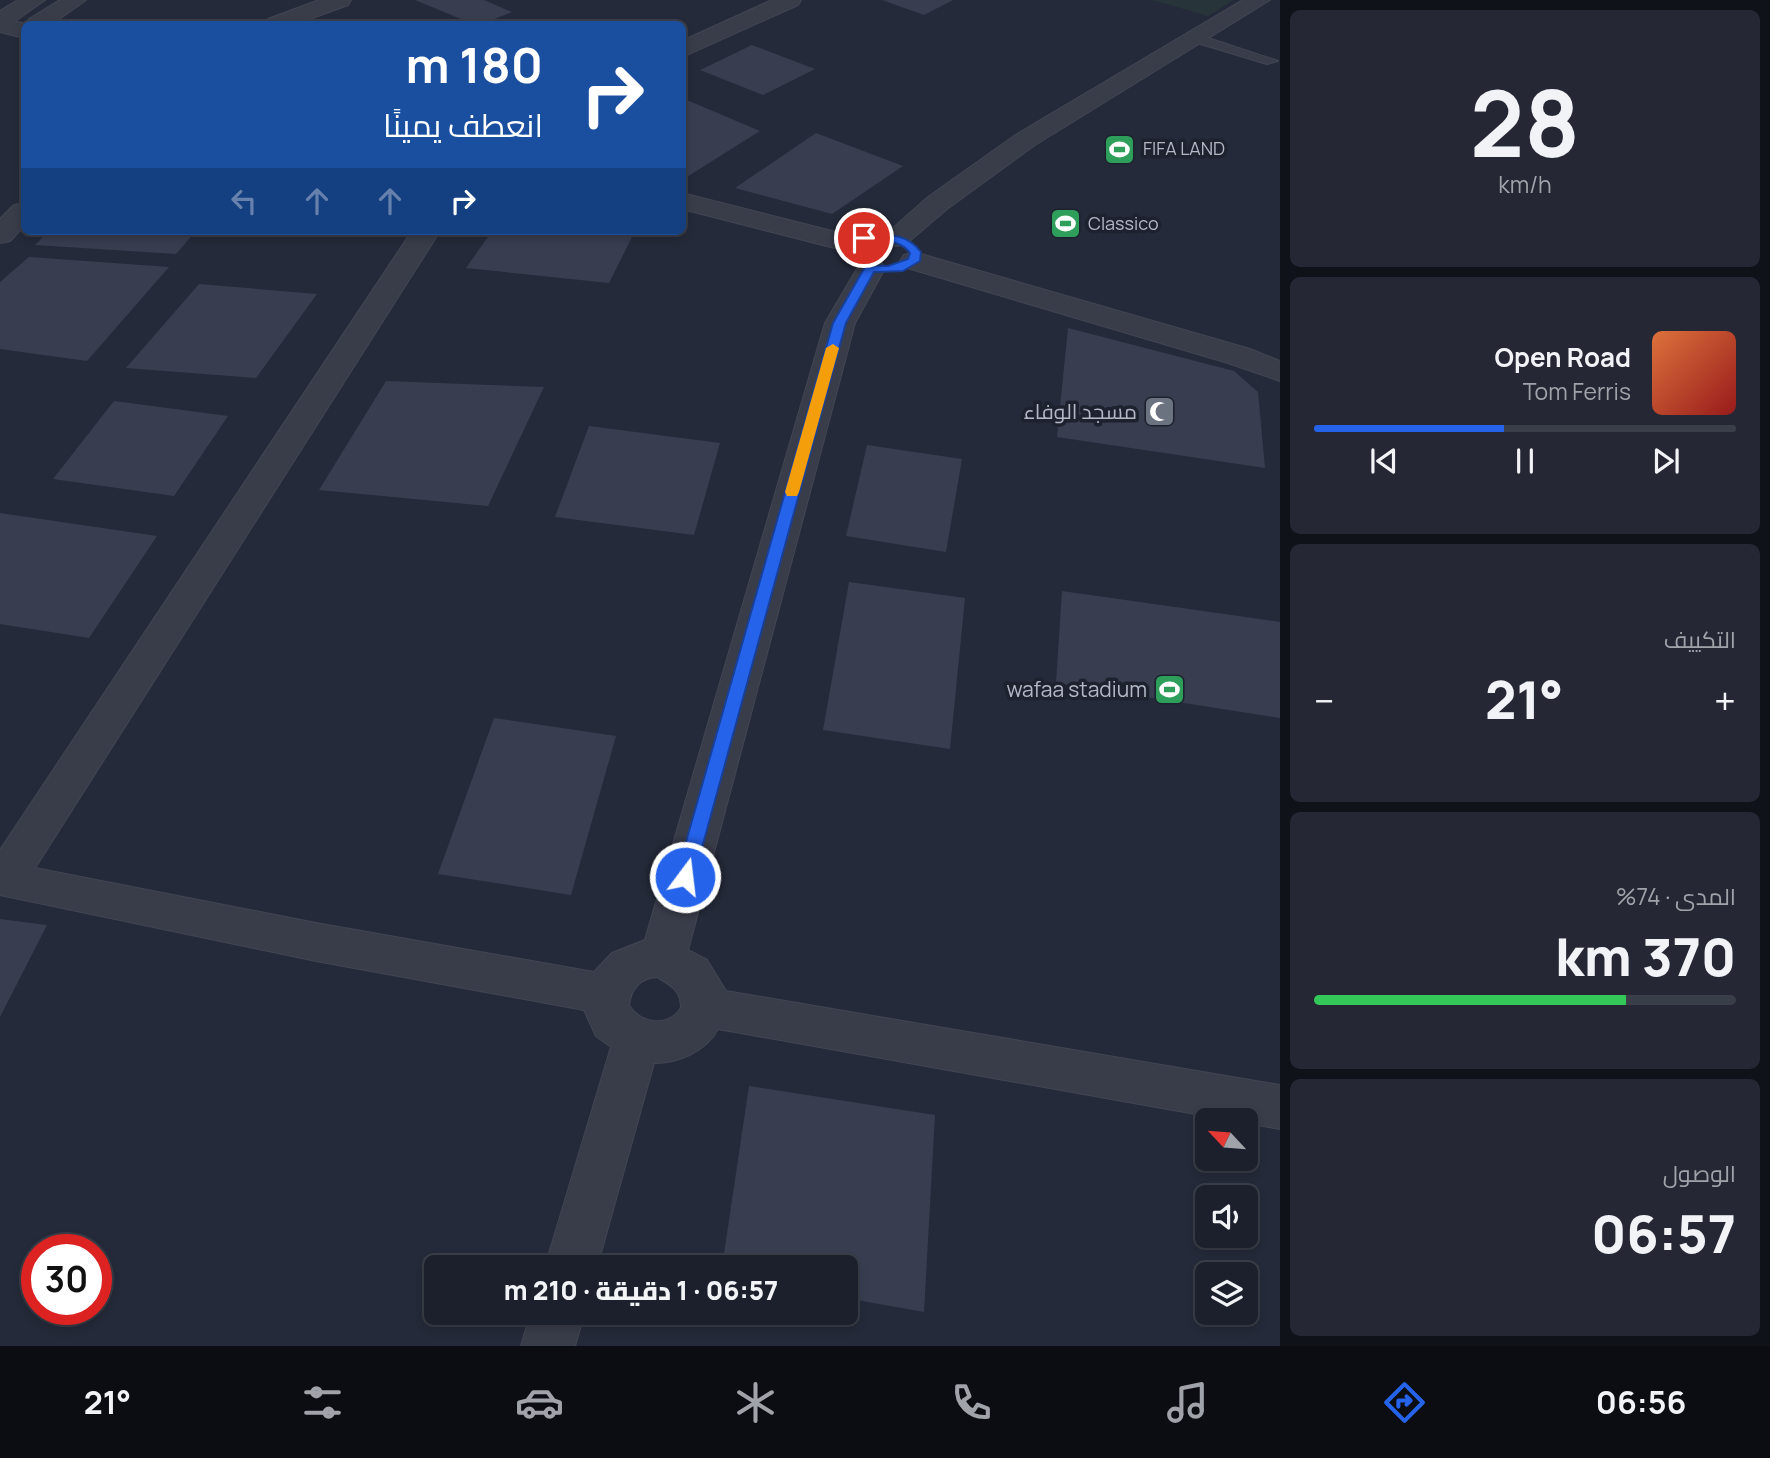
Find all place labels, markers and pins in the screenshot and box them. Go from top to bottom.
sports icon: FIFA LAND [1103,132,1137,166]
place label: FIFA LAND [1143,136,1225,160]
sports icon: Classico [1048,207,1082,241]
pin [834,208,894,268]
place label: Classico [1088,211,1159,235]
mosque icon: مسجد الوفاء [1143,395,1177,429]
place label: مسجد الوفاء [1023,397,1137,425]
sports icon: wafaa stadium [1153,673,1187,707]
place label: wafaa stadium [1006,675,1147,703]

